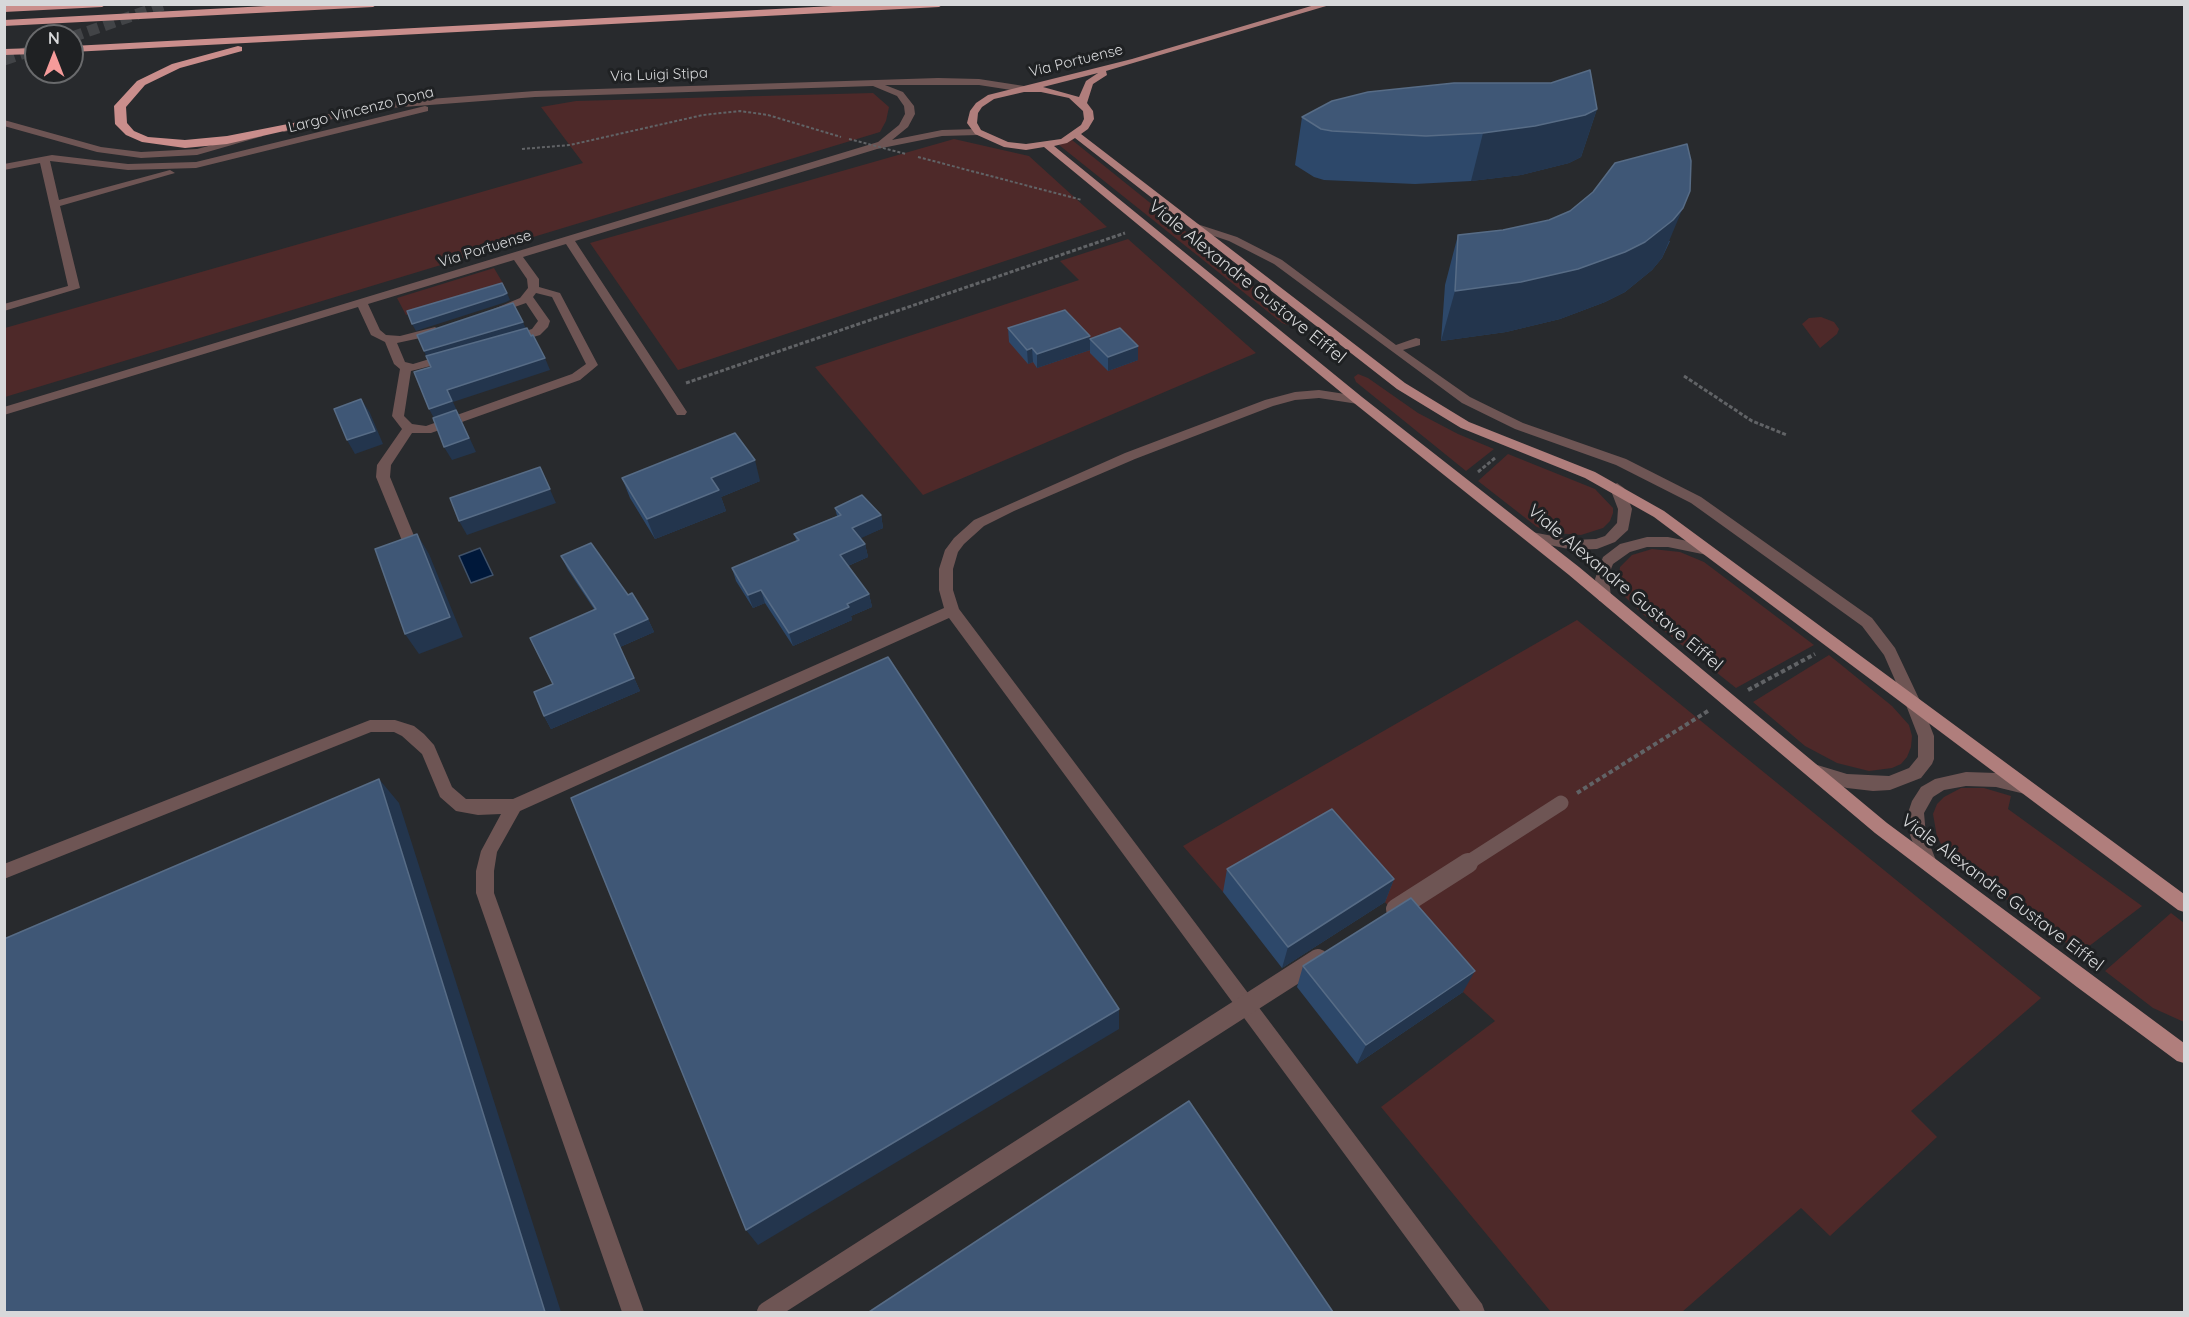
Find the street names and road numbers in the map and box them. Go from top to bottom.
street label: Via Portuense [1027,41,1125,81]
street label: Via Luigi Stipa [610,64,708,86]
street label: Largo Vincenzo Dona [286,83,436,137]
street label: Viale Alexandre Gustave Eiffel [1144,196,1350,368]
street label: Via Portuense [436,226,534,272]
street label: Viale Alexandre Gustave Eiffel [1523,500,1727,676]
street label: Viale Alexandre Gustave Eiffel [1897,810,2107,976]

